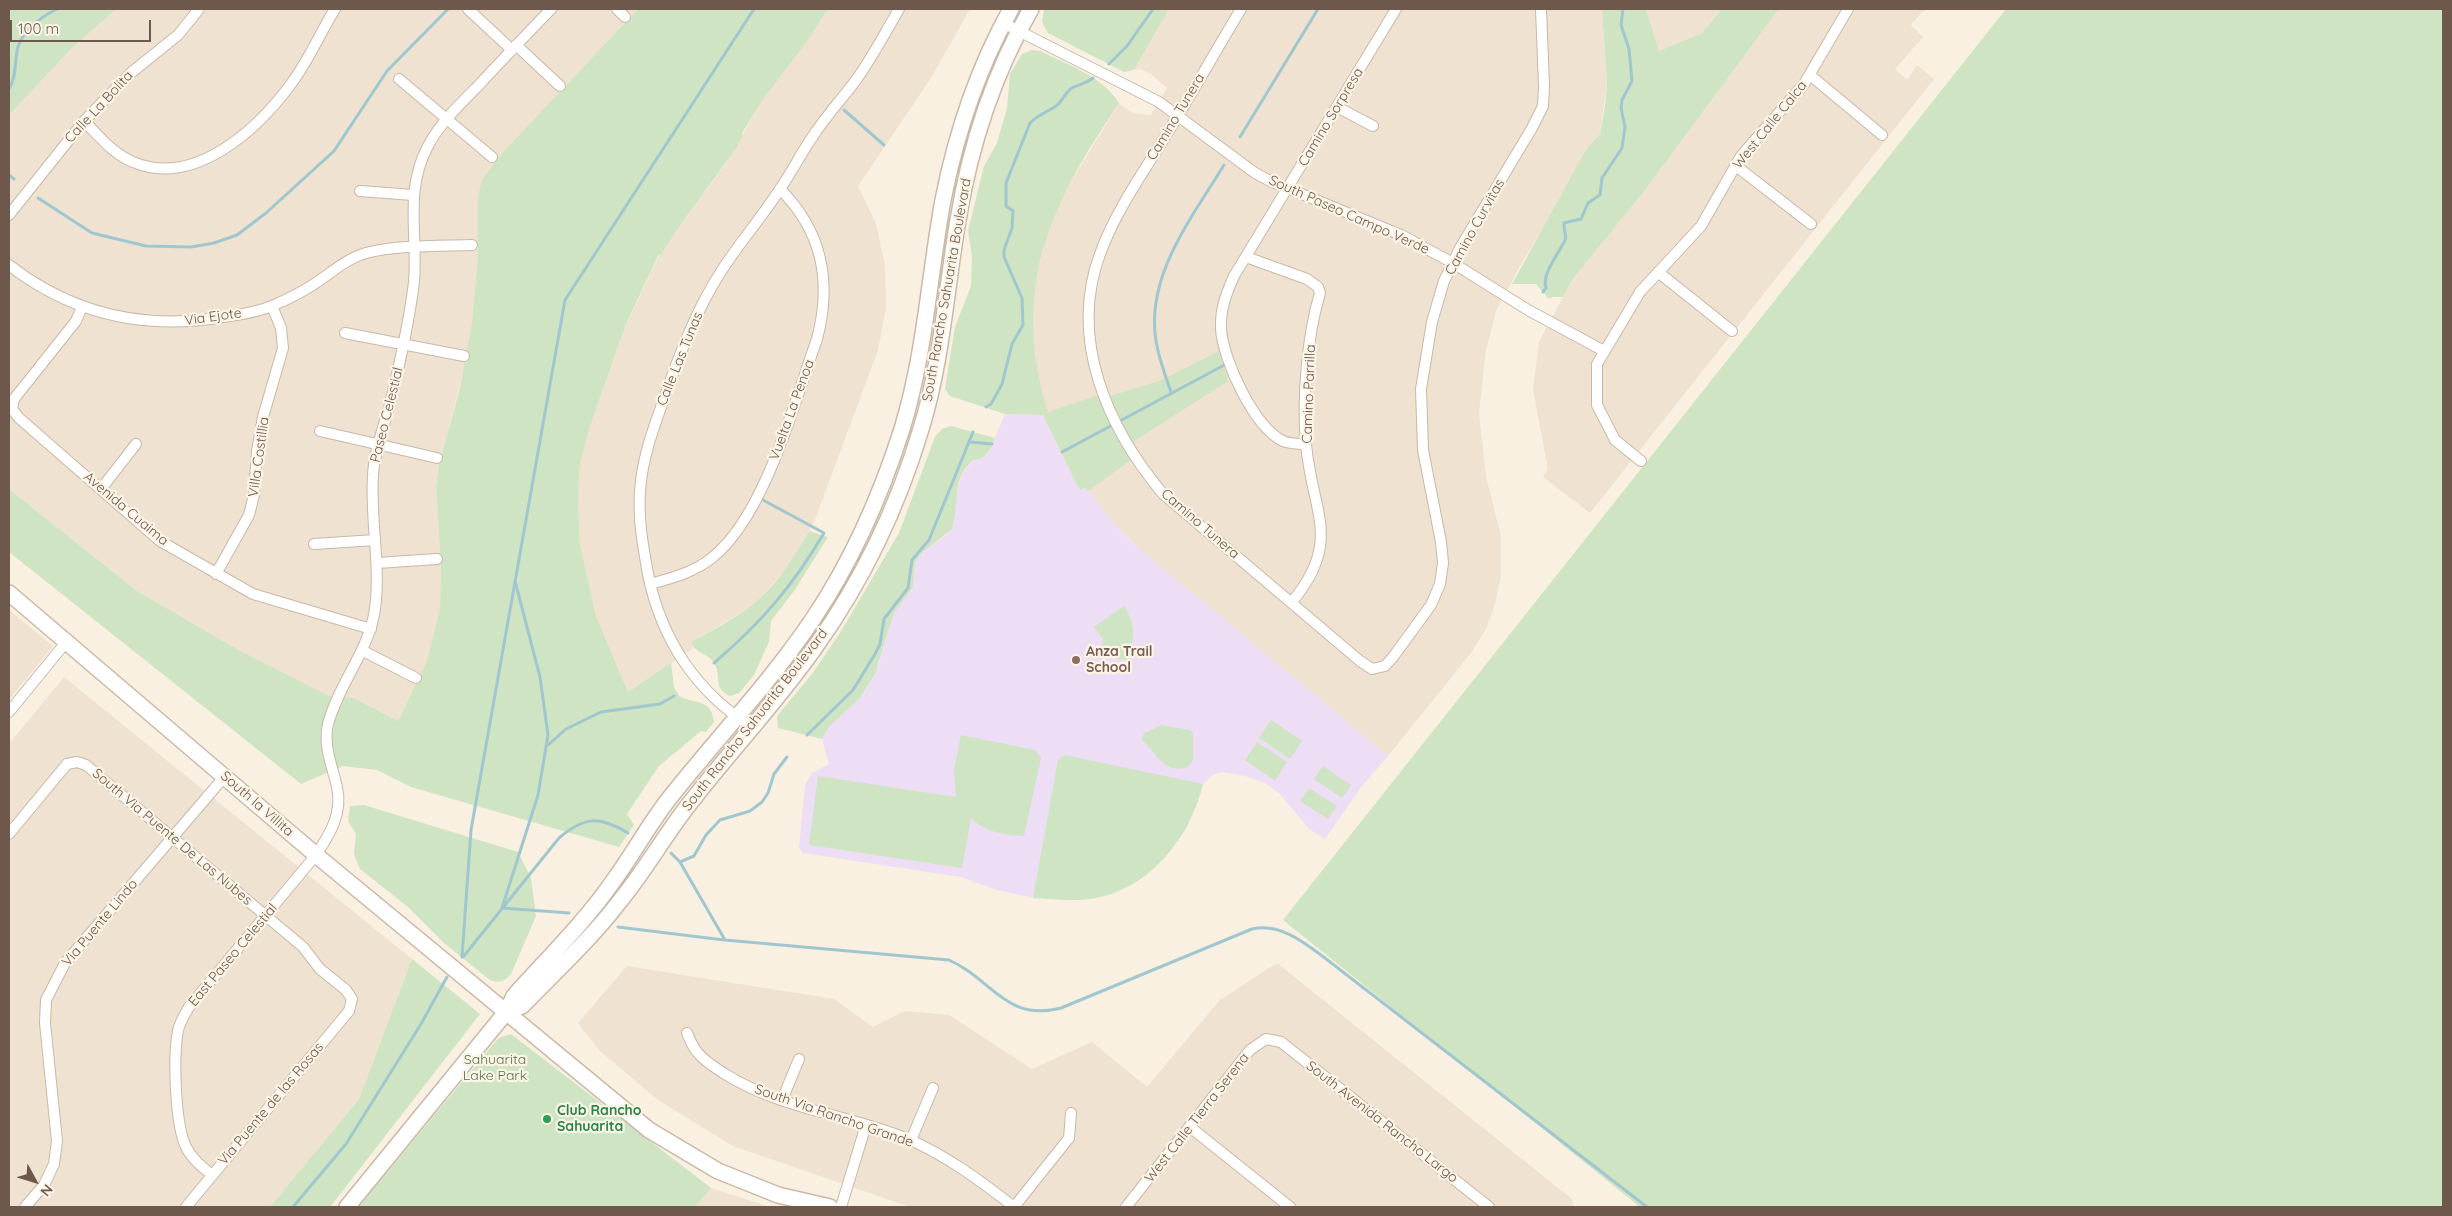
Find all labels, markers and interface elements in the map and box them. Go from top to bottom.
scale bar [12,10,154,42]
text: 100 m [18,19,59,38]
street label: Camino Sorpresa [1295,65,1367,169]
street label: Calle La Bolita [61,67,137,147]
street label: Camino Tunera [1144,71,1208,163]
street label: West Calle Calca [1729,78,1811,172]
street label: South Paseo Campo Verde [1266,172,1432,258]
street label: Camino Curvitas [1442,176,1508,278]
street label: South Rancho Sahuarita Boulevard [919,177,975,403]
street label: Via Ejote [183,305,243,329]
street label: Calle Las Tunas [654,310,706,408]
street label: Camino Parrilla [1299,344,1319,444]
street label: Vuelta La Penoa [766,357,818,463]
street label: Paseo Celestial [367,366,407,464]
street label: Villa Costillia [245,416,273,498]
street label: Avenida Cuaima [80,469,172,549]
street label: Camino Tunera [1157,485,1243,563]
street label: South Rancho Sahuarita Boulevard [679,626,831,814]
place label: Anza Trail School [1086,644,1152,676]
marker: Anza Trail School [1070,654,1082,666]
street label: South Via Puente De Las Nubes [89,765,255,909]
street label: South la Villita [217,768,297,840]
street label: Via Puente Lindo [59,876,141,970]
street label: East Paseo Celestial [185,900,281,1010]
street label: Via Puente de las Rosas [215,1039,327,1169]
street label: West Calle Tierra Serena [1141,1050,1253,1186]
park label: Sahuarita Lake Park [463,1052,527,1084]
street label: South Avenida Rancho Largo [1303,1057,1461,1187]
street label: South Via Rancho Grande [752,1081,916,1151]
place label: Club Rancho Sahuarita [557,1103,641,1136]
marker: Club Rancho Sahuarita [541,1113,553,1125]
north arrow [10,1156,60,1206]
text: N [36,1181,57,1200]

